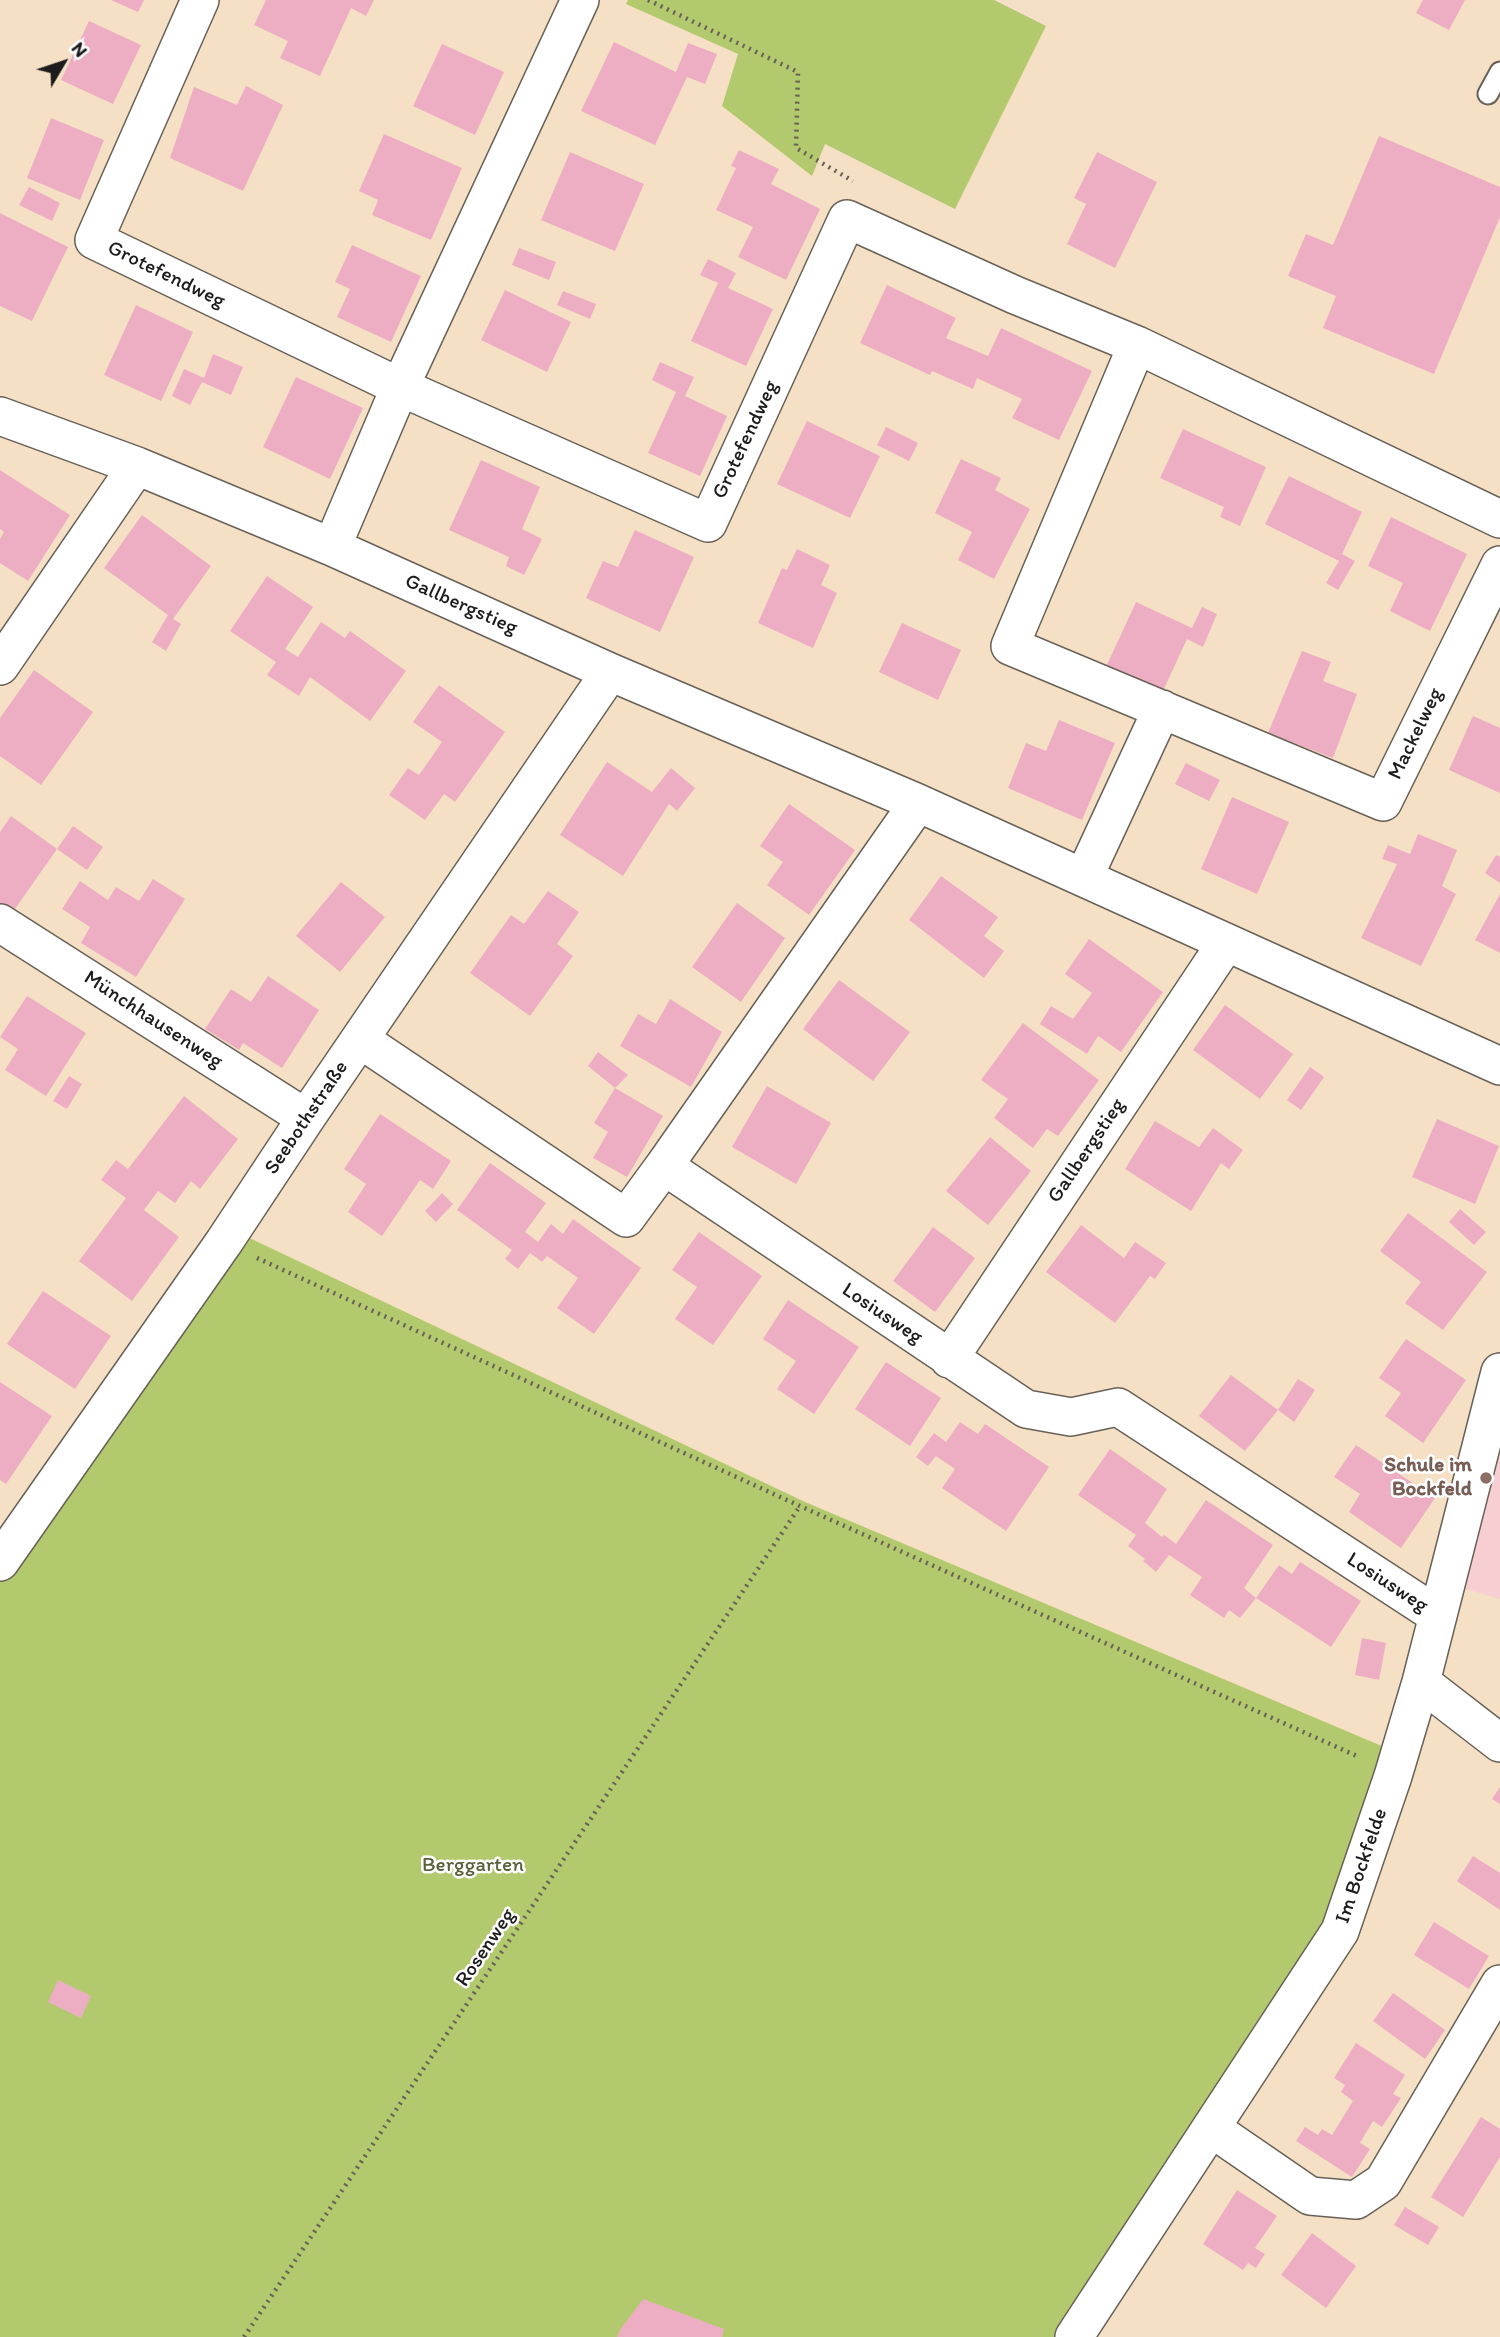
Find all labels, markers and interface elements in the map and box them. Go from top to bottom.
north arrow [28,28,98,98]
text: N [67,37,93,62]
street label: Grotefendweg [103,236,229,314]
street label: Grotefendweg [708,377,784,503]
street label: Gallbergstieg [401,569,521,641]
street label: Mackelweg [1383,684,1449,784]
street label: Münchhausenweg [79,966,227,1074]
street label: Seebothstraße [260,1056,354,1180]
street label: Gallbergstieg [1043,1094,1131,1208]
street label: Losiusweg [837,1278,927,1350]
place label: Schule im Bockfeld [1384,1453,1472,1503]
marker: Schule im Bockfeld [1478,1470,1494,1486]
street label: Losiusweg [1341,1547,1433,1619]
street label: Im Bockfelde [1330,1805,1394,1927]
park label: Berggarten [422,1853,524,1879]
street label: Rosenweg [451,1904,521,1992]

